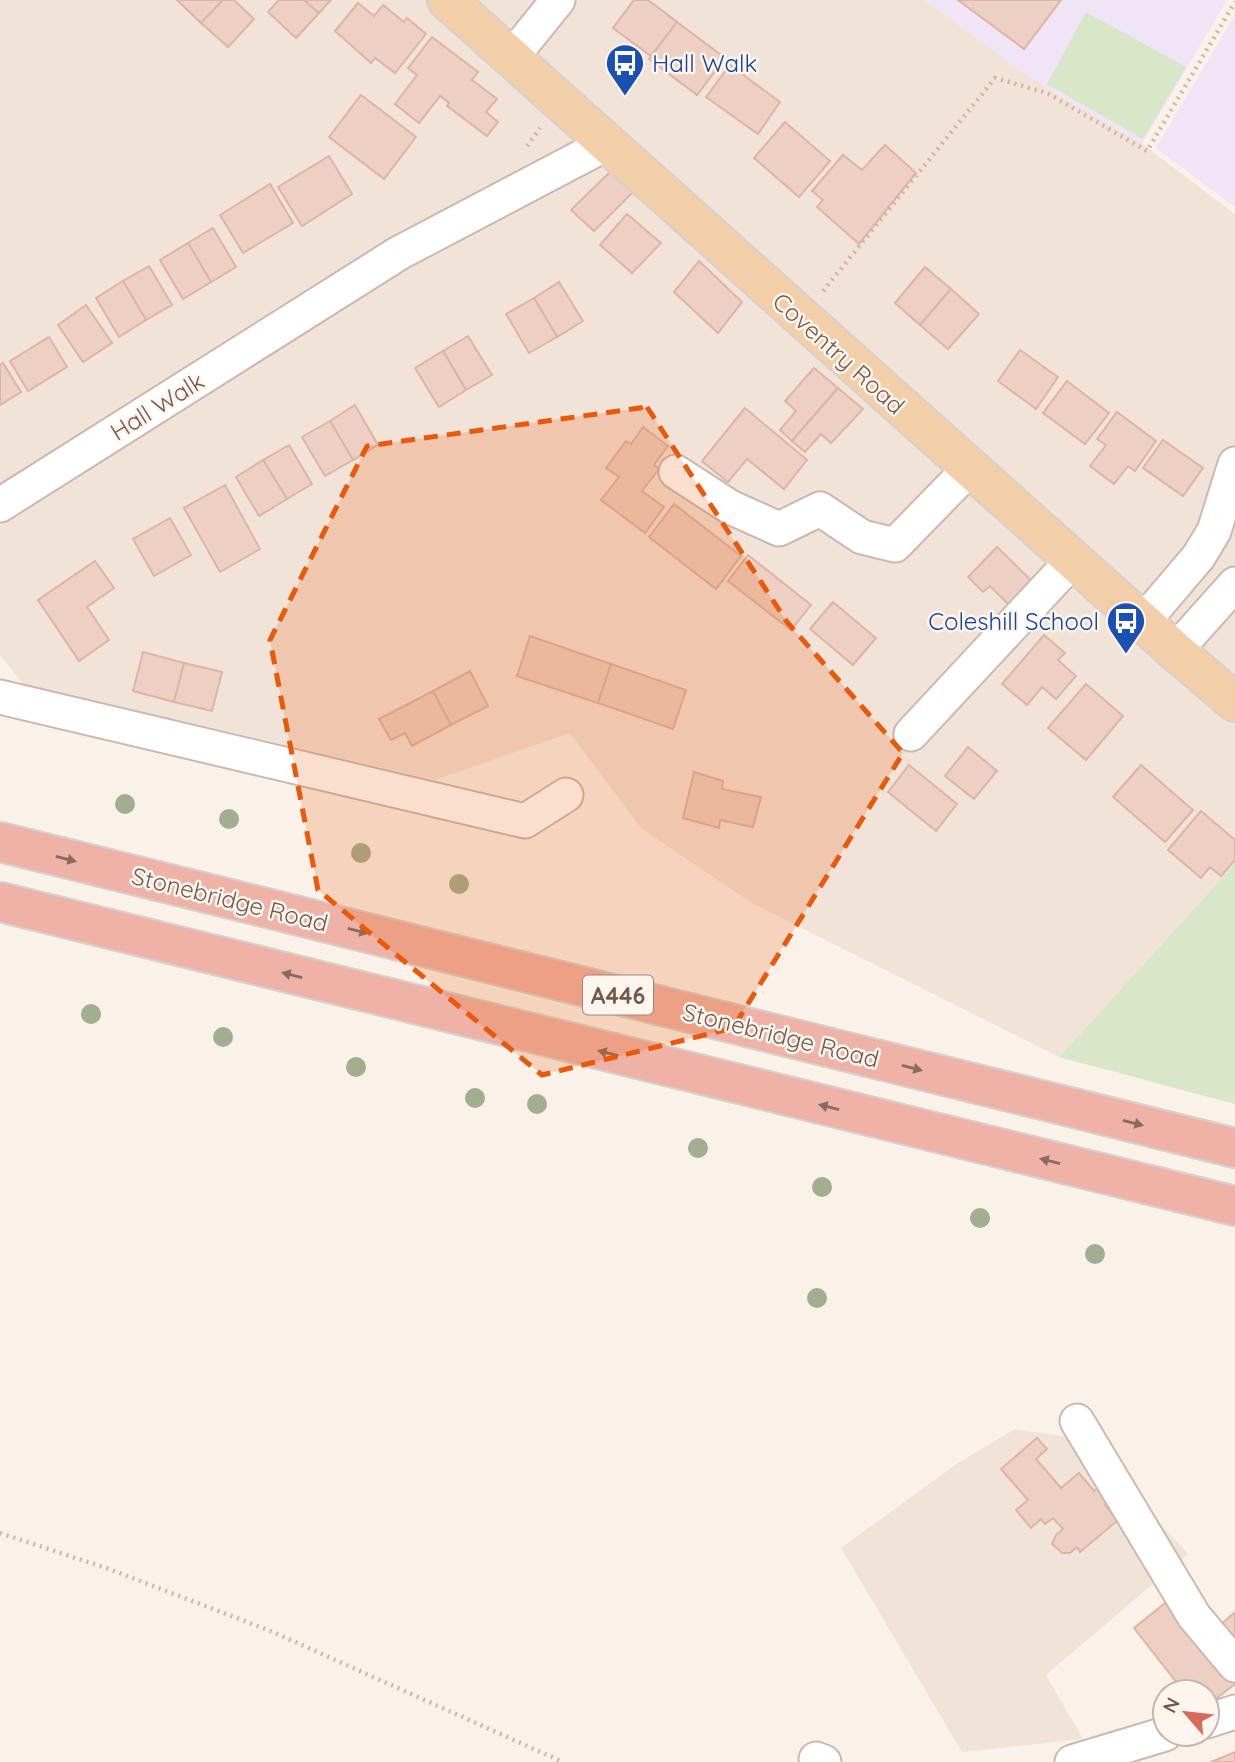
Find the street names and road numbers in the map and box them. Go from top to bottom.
street label: Coventry Road [767,286,911,420]
street label: Hall Walk [104,365,210,447]
street label: Stonebridge Road [129,860,331,938]
road number: A446 [583,976,653,1014]
street label: Stonebridge Road [680,996,882,1074]

